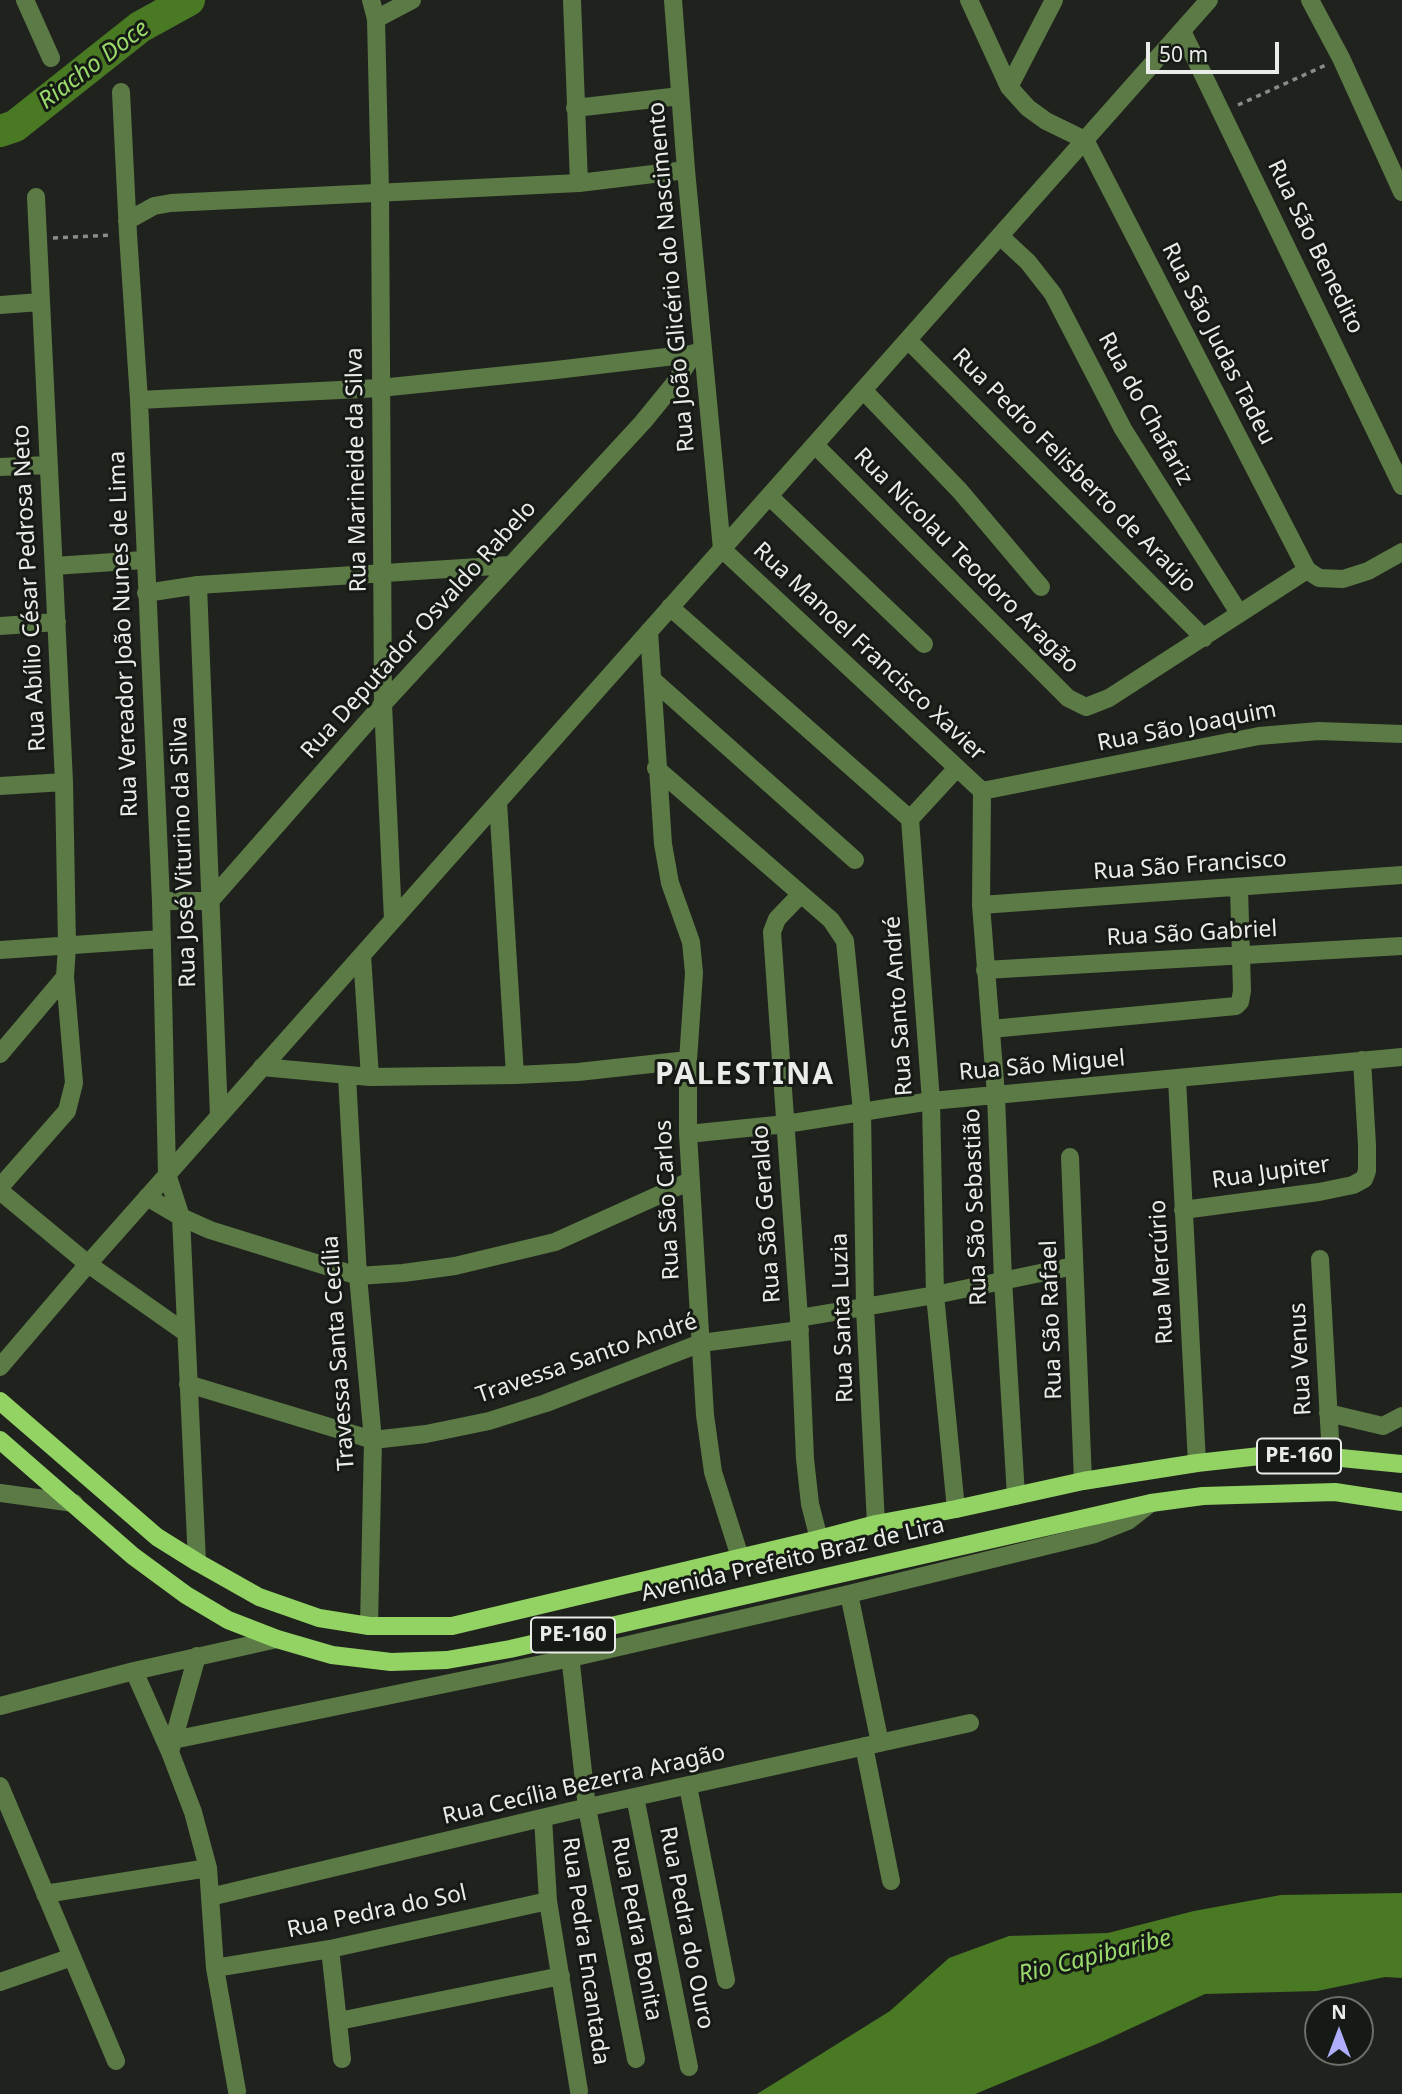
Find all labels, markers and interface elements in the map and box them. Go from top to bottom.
water label: Riacho Doce [33,14,155,116]
scale bar [1150,28,1283,72]
text: 50 m [1159,40,1208,68]
street label: Rua João Glicério do Nascimento [643,101,701,453]
street label: Rua São Benedito [1261,155,1369,339]
street label: Rua São Judas Tadeu [1155,239,1281,449]
street label: Rua do Chafariz [1092,328,1198,490]
street label: Rua Pedro Felisberto de Araújo [946,343,1202,599]
street label: Rua Marineide da Silva [341,347,373,593]
street label: Rua Abílio César Pedrosa Neto [8,424,52,752]
street label: Rua Nicolau Teodoro Aragão [848,443,1084,679]
street label: Rua Vereador João Nunes de Lima [104,450,144,818]
street label: Rua Deputador Osvaldo Rabelo [296,495,542,765]
street label: Rua Manoel Francisco Xavier [747,537,991,767]
street label: Rua São Joaquim [1095,696,1279,758]
street label: Rua José Viturino da Silva [165,716,203,988]
street label: Rua São Francisco [1092,845,1288,887]
street label: Rua Santo André [879,915,919,1097]
street label: Rua São Gabriel [1106,916,1278,952]
street label: Rua São Miguel [958,1045,1126,1087]
district label: PALESTINA [656,1057,834,1093]
street label: Rua São Sebastião [959,1108,993,1306]
street label: Rua São Carlos [650,1119,686,1281]
street label: Rua São Geraldo [747,1124,787,1304]
street label: Rua Jupiter [1210,1151,1332,1195]
street label: Rua Mercúrio [1144,1199,1180,1345]
street label: Rua Santa Luzia [826,1232,860,1404]
street label: Travessa Santa Cecília [317,1235,361,1471]
street label: Rua São Rafael [1035,1240,1069,1400]
street label: Rua Venus [1284,1302,1318,1416]
street label: Travessa Santo André [473,1308,701,1410]
road number: PE-160 [1257,1438,1341,1474]
street label: Avenida Prefeito Braz de Lira [639,1512,947,1608]
road number: PE-160 [531,1618,615,1652]
street label: Rua Cecília Bezerra Aragão [440,1739,728,1831]
street label: Rua Pedra do Ouro [653,1824,719,2032]
street label: Rua Pedra Encantada [555,1835,615,2067]
street label: Rua Pedra Bonita [605,1835,667,2023]
street label: Rua Pedra do Sol [285,1879,469,1945]
water label: Rio Capibaribe [1016,1924,1174,1990]
north arrow [1304,1996,1374,2066]
text: N [1331,1999,1347,2025]

